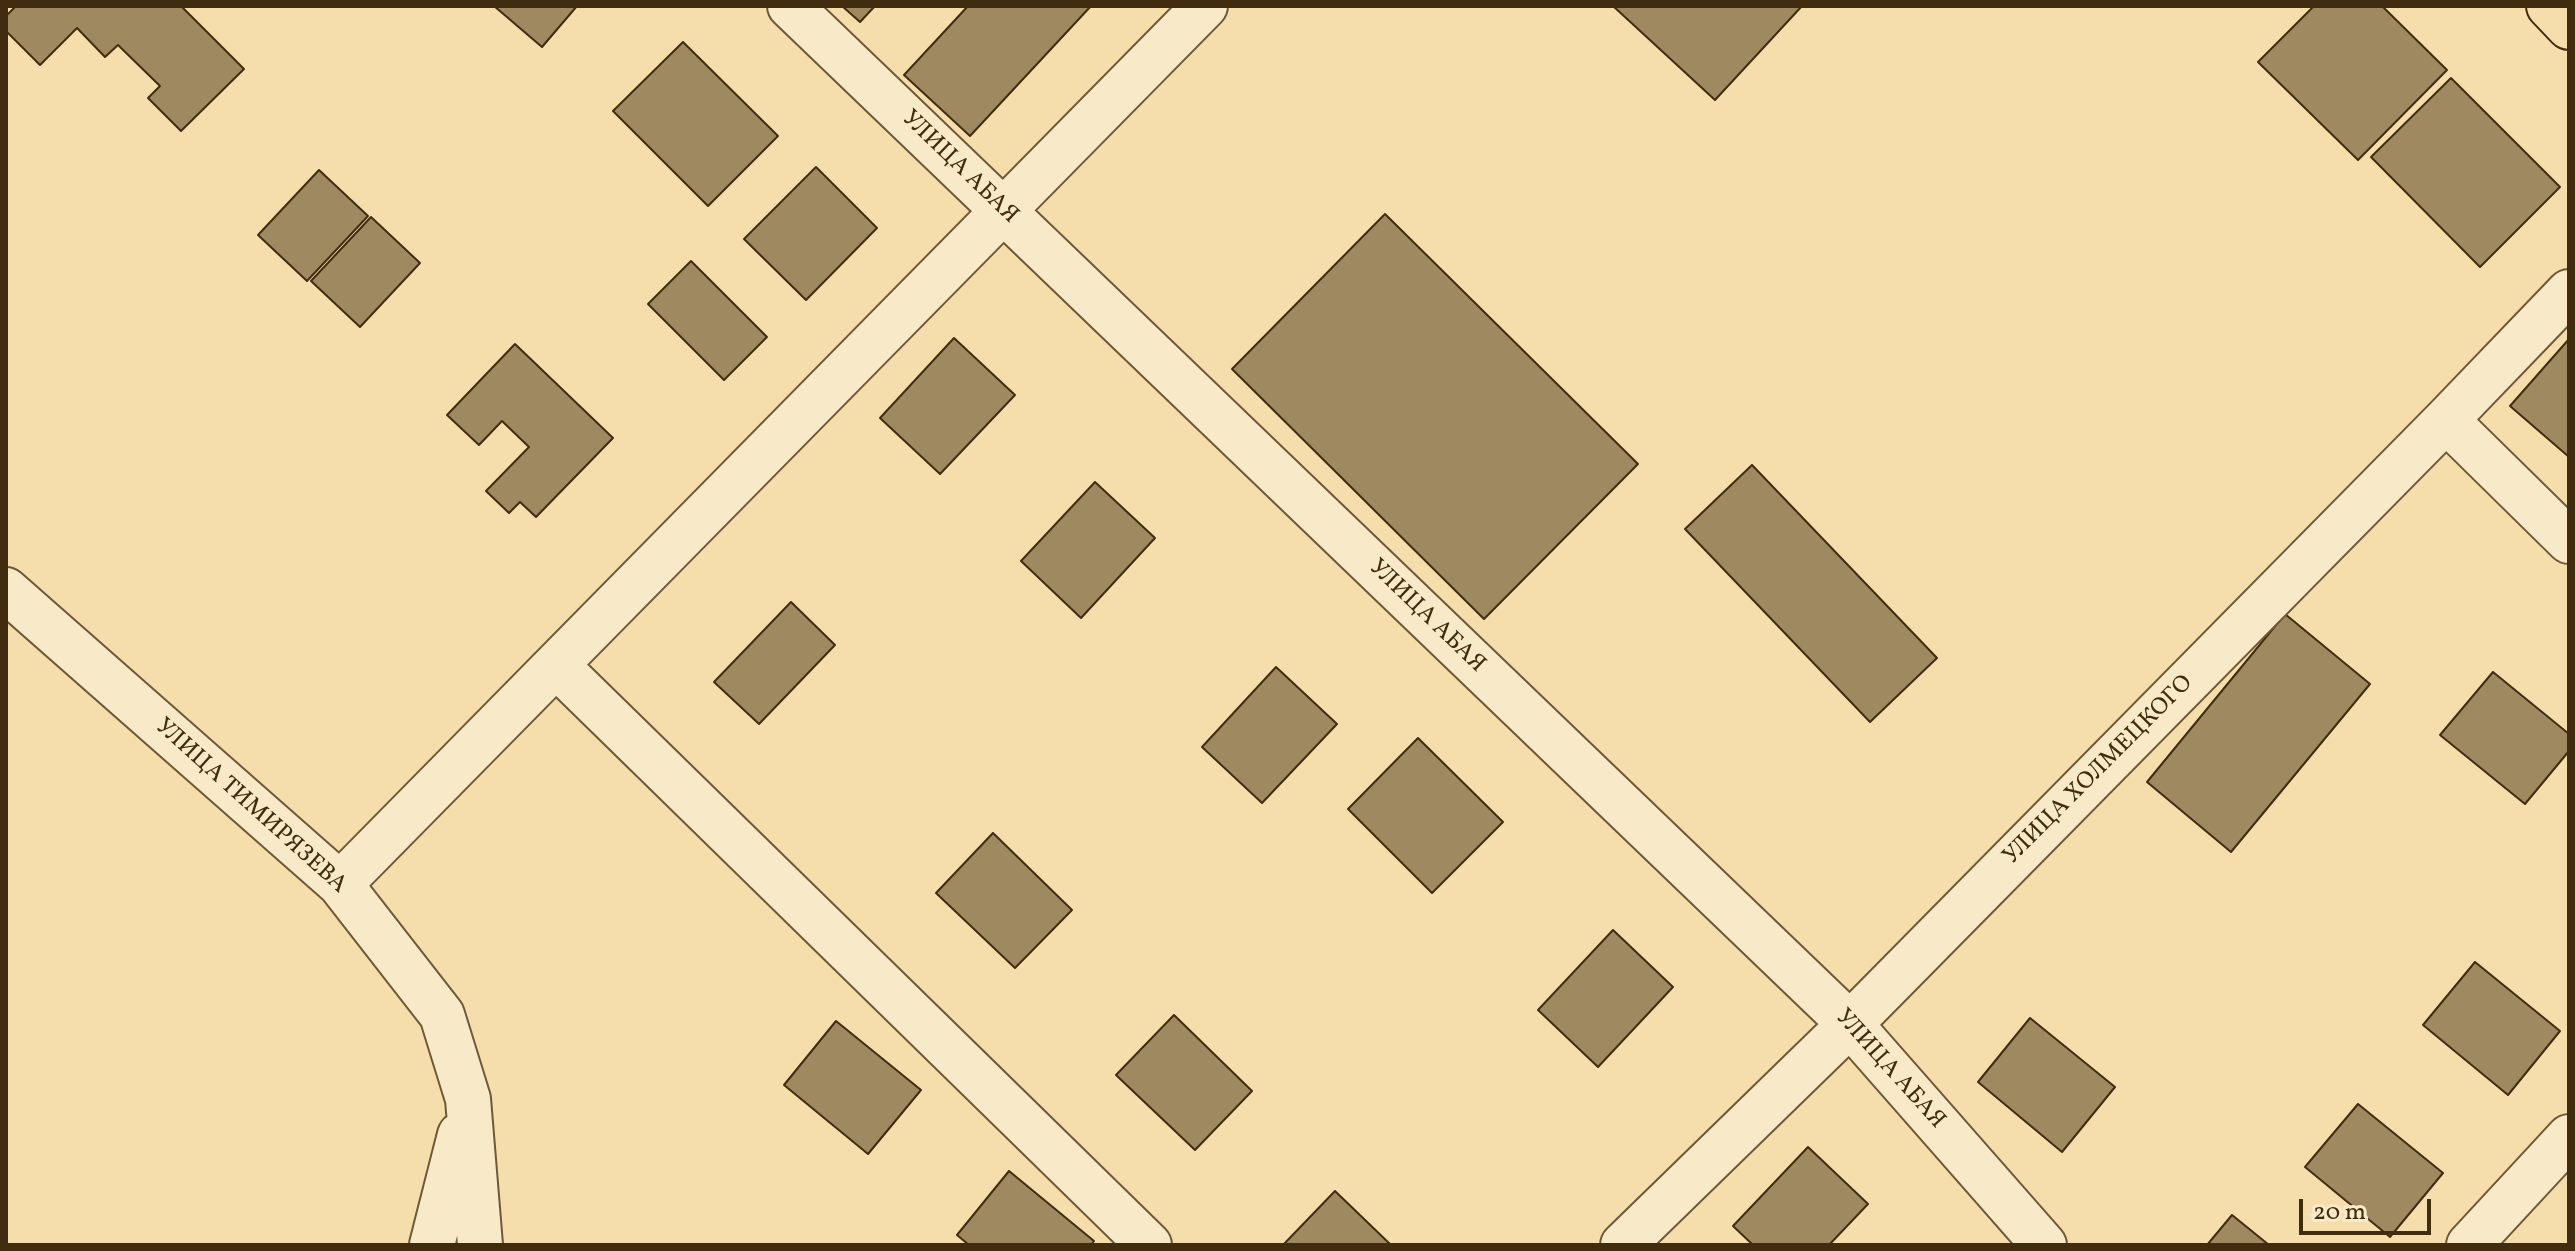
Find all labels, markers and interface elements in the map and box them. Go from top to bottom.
street label: УЛИЦА АБАЯ [895,105,1023,231]
street label: УЛИЦА АБАЯ [1362,554,1490,680]
street label: УЛИЦА ХОЛМЕЦКОГО [1998,670,2200,872]
street label: УЛИЦА ТИМИРЯЗЕВА [148,713,352,901]
street label: УЛИЦА АБАЯ [1828,1004,1950,1136]
scale bar [2303,1183,2435,1233]
text: 20 m [2313,1196,2366,1230]

